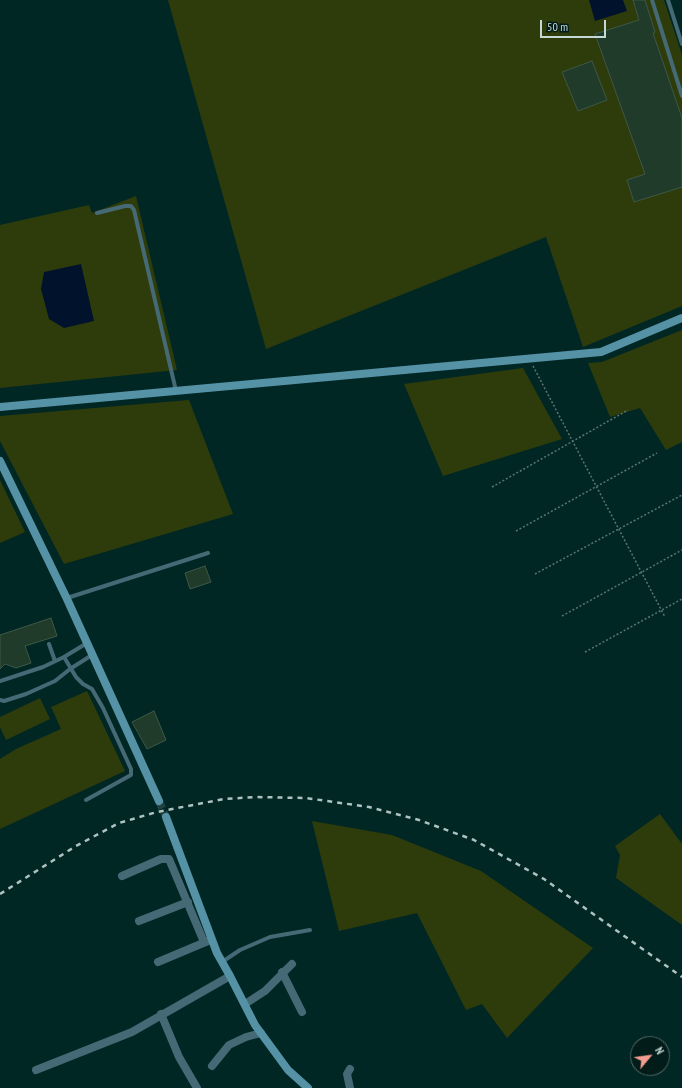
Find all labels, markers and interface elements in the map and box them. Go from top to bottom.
scale bar [542,12,608,38]
text: 50 m [547,19,568,34]
north arrow [630,1036,670,1076]
text: N [652,1045,667,1057]

